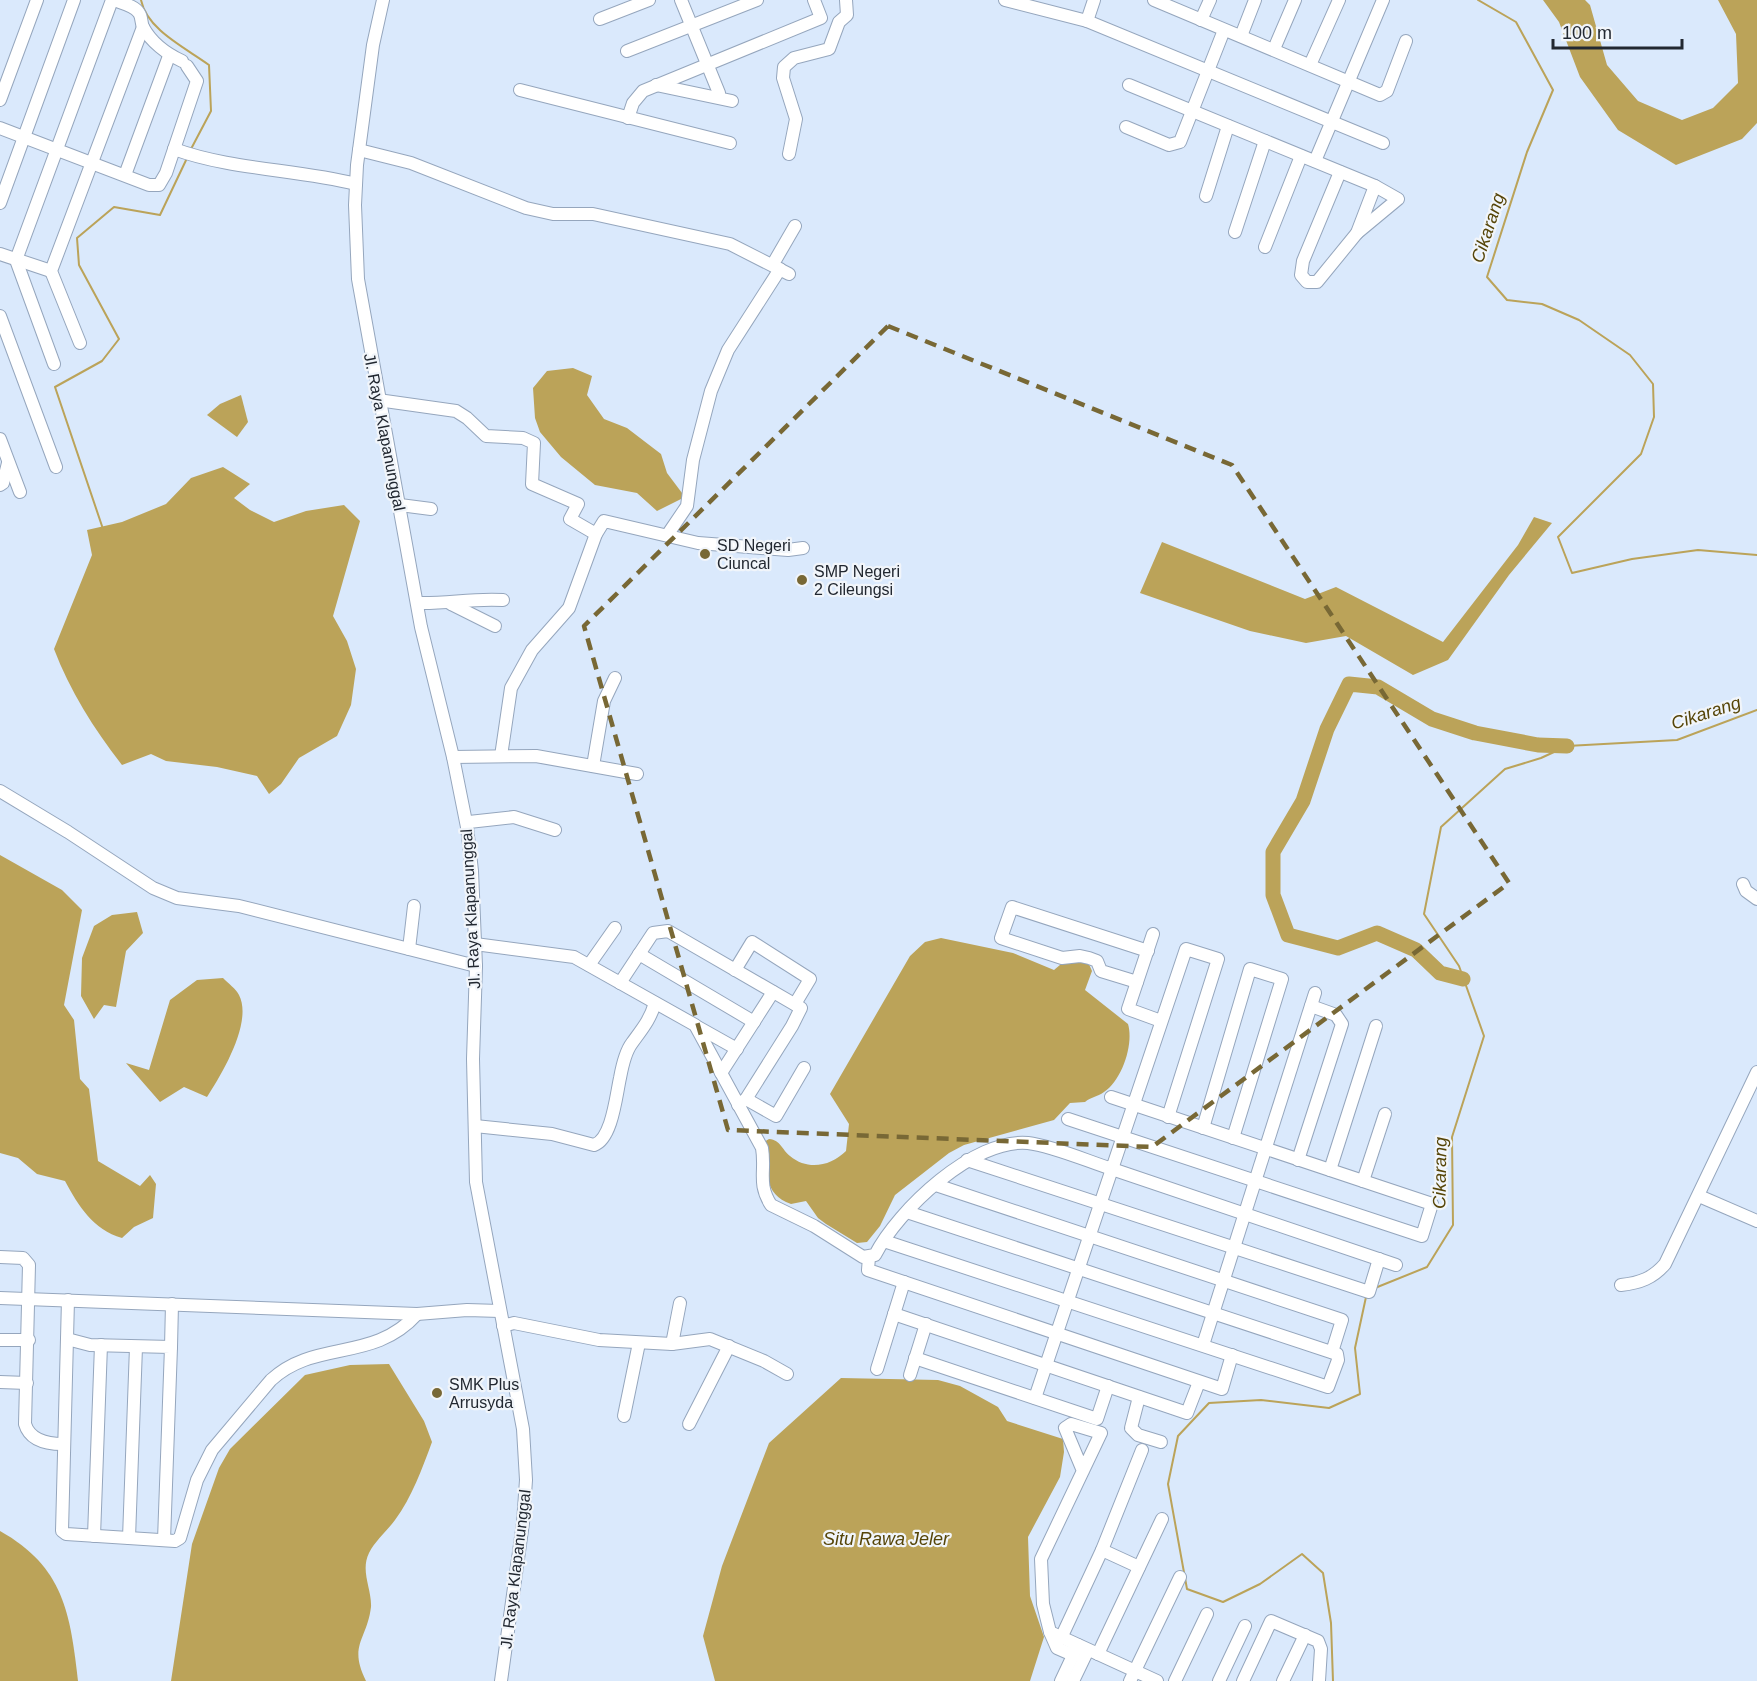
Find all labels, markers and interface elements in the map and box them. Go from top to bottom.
scale bar [1553,12,1682,50]
text: 100 m [1562,23,1612,43]
water label: Cikarang [1467,191,1509,265]
street label: Jl. Raya Klapanunggal [361,352,408,512]
place label: SD Negeri Ciuncal [717,537,791,572]
marker: SD Negeri Ciuncal [698,547,712,561]
place label: SMP Negeri 2 Cileungsi [814,563,900,598]
marker: SMP Negeri 2 Cileungsi [795,573,809,587]
water label: Cikarang [1669,692,1743,734]
street label: Jl. Raya Klapanunggal [458,829,483,989]
water label: Cikarang [1429,1137,1451,1209]
place label: SMK Plus Arrusyda [449,1376,519,1411]
marker: SMK Plus Arrusyda [430,1386,444,1400]
street label: Jl. Raya Klapanunggal [497,1489,534,1650]
water label: Situ Rawa Jeler [823,1529,950,1549]

